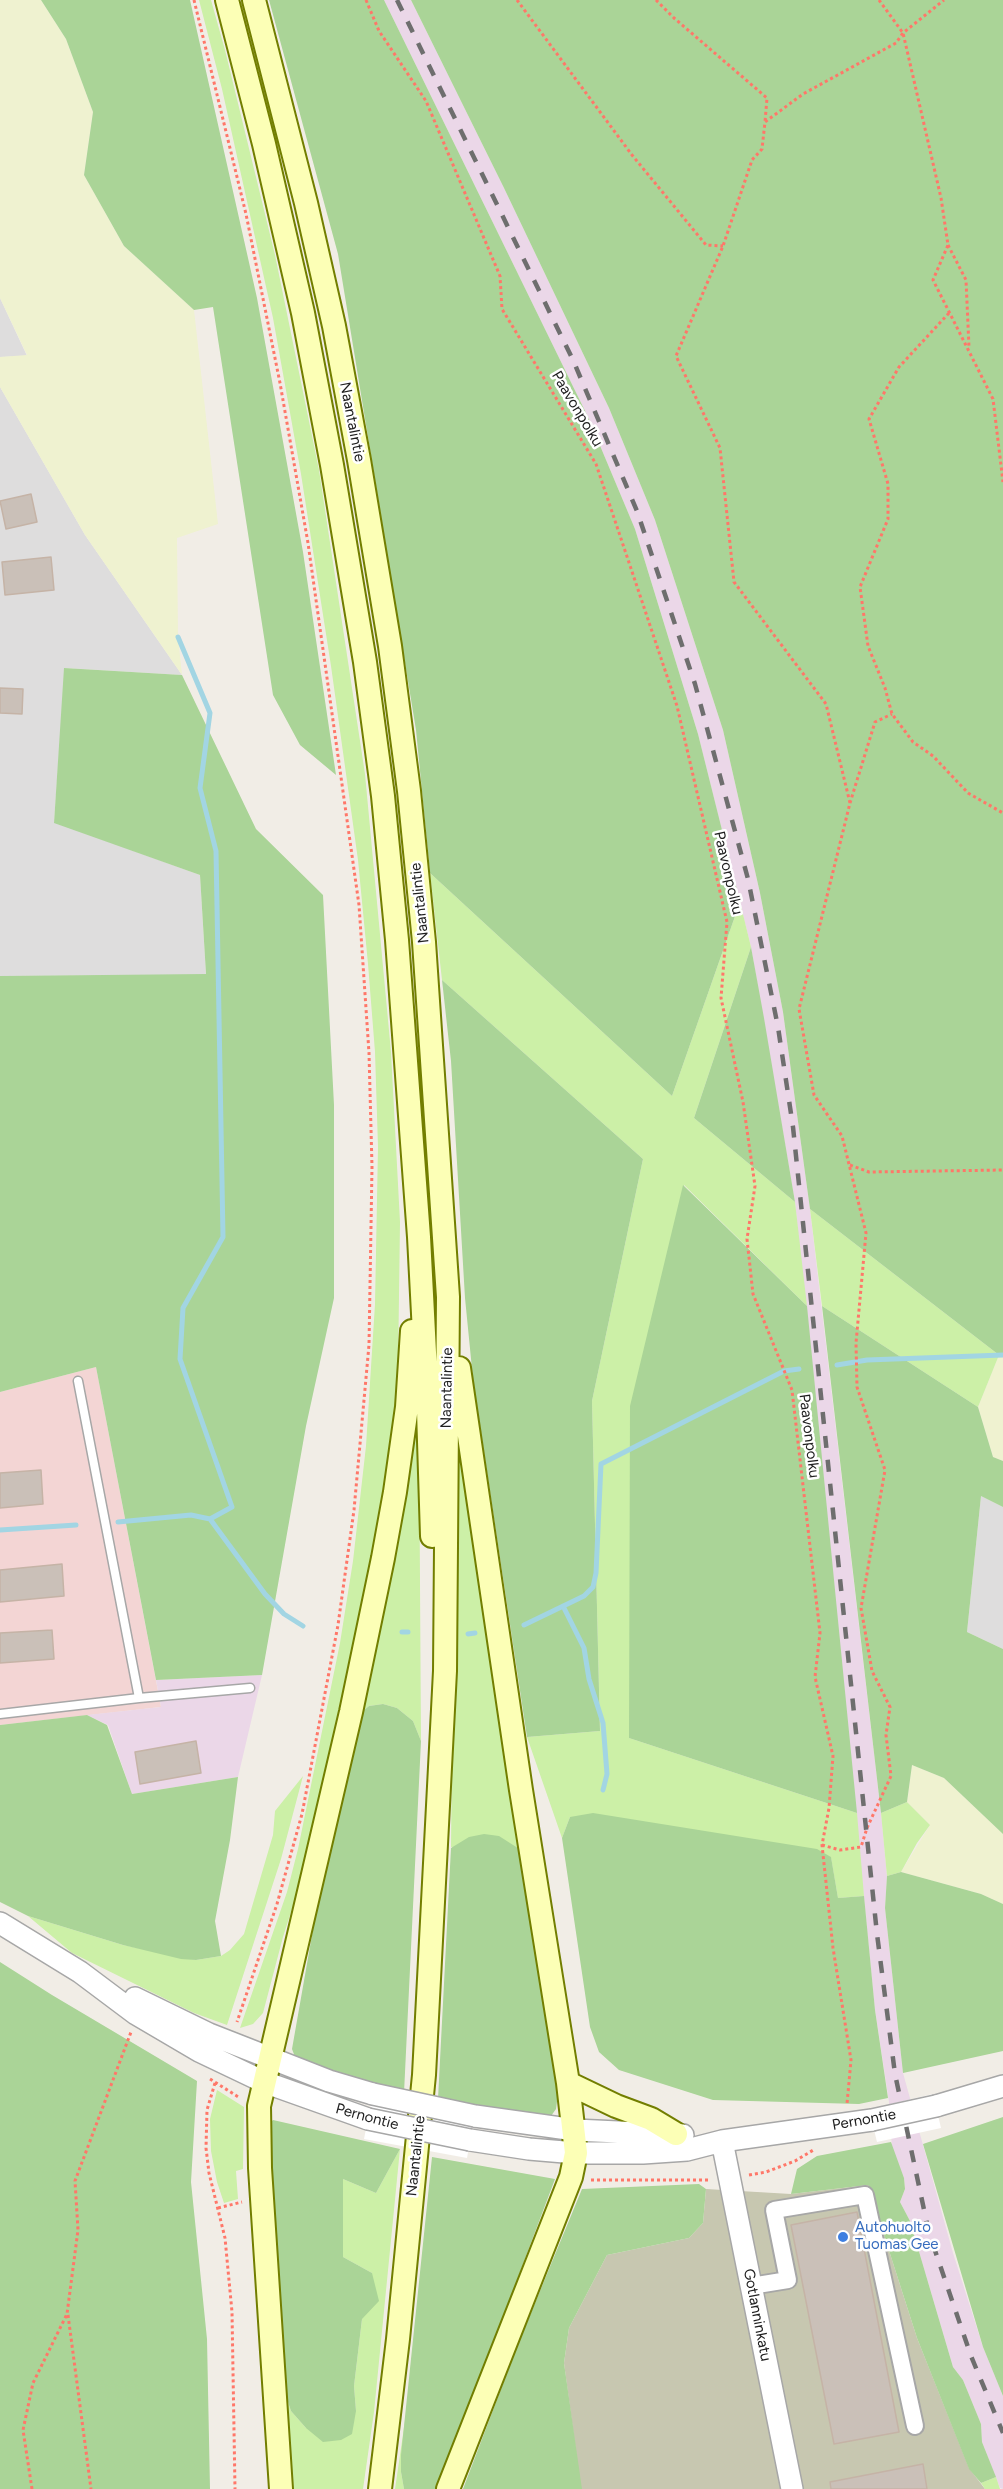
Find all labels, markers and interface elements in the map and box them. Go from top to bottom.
street label: Paavonpolku [547,368,607,450]
street label: Naantalintie [335,381,369,463]
street label: Paavonpolku [710,830,746,916]
street label: Naantalintie [407,862,433,944]
street label: Naantalintie [437,1347,457,1429]
street label: Paavonpolku [795,1393,823,1479]
street label: Pernontie [333,2100,401,2134]
street label: Pernontie [831,2106,897,2134]
street label: Naantalintie [403,2115,429,2197]
place label: Autohuolto Tuomas Gee [855,2219,939,2254]
marker: Autohuolto Tuomas Gee [836,2230,850,2244]
street label: Gotlanninkatu [739,2267,775,2363]

